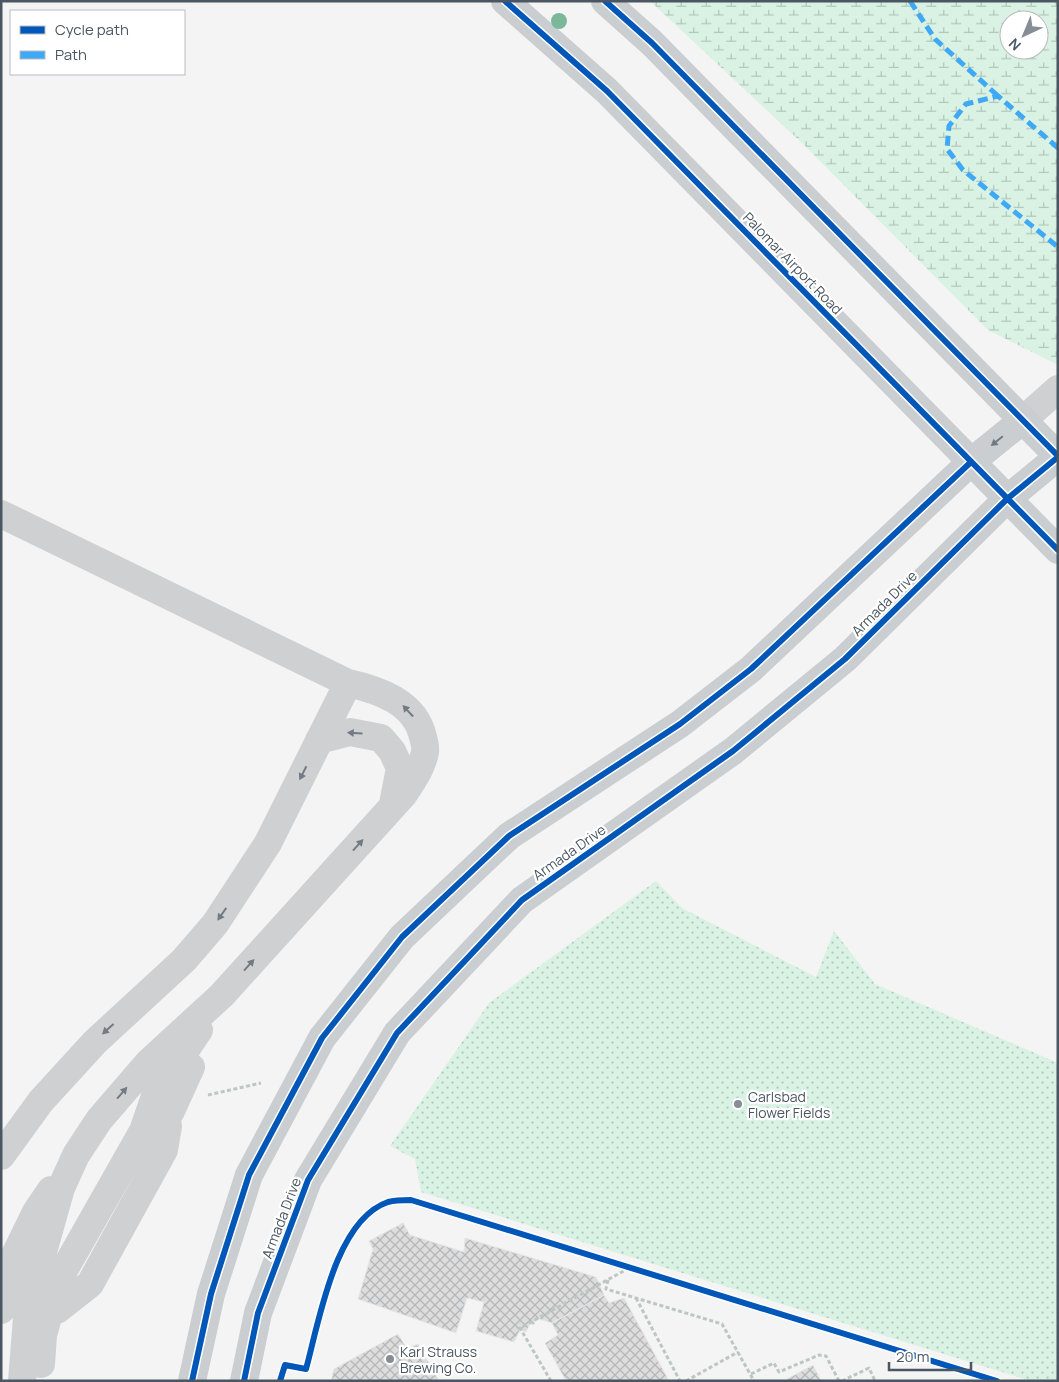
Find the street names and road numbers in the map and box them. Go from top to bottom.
street label: Palomar Airport Road [739,208,847,318]
street label: Armada Drive [847,566,921,640]
street label: Armada Drive [529,820,609,884]
street label: Armada Drive [257,1175,305,1261]

